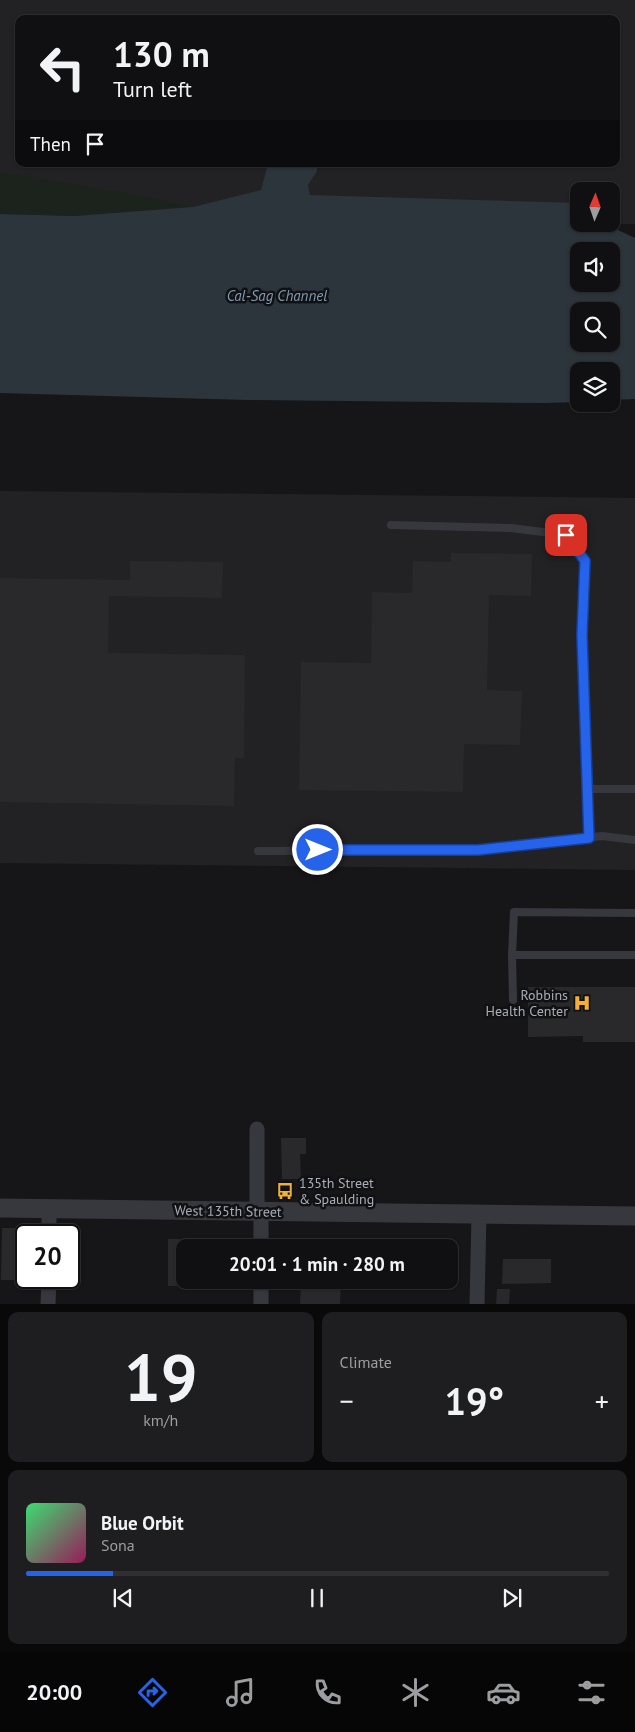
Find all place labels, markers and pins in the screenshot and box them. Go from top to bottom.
pin [545,514,587,556]
place label: Robbins Health Center [486,986,568,1020]
hospital icon: Robbins Health Center [572,993,592,1013]
place label: 135th Street & Spaulding [299,1174,374,1208]
bus stop icon: 135th Street & Spaulding [275,1181,295,1201]

